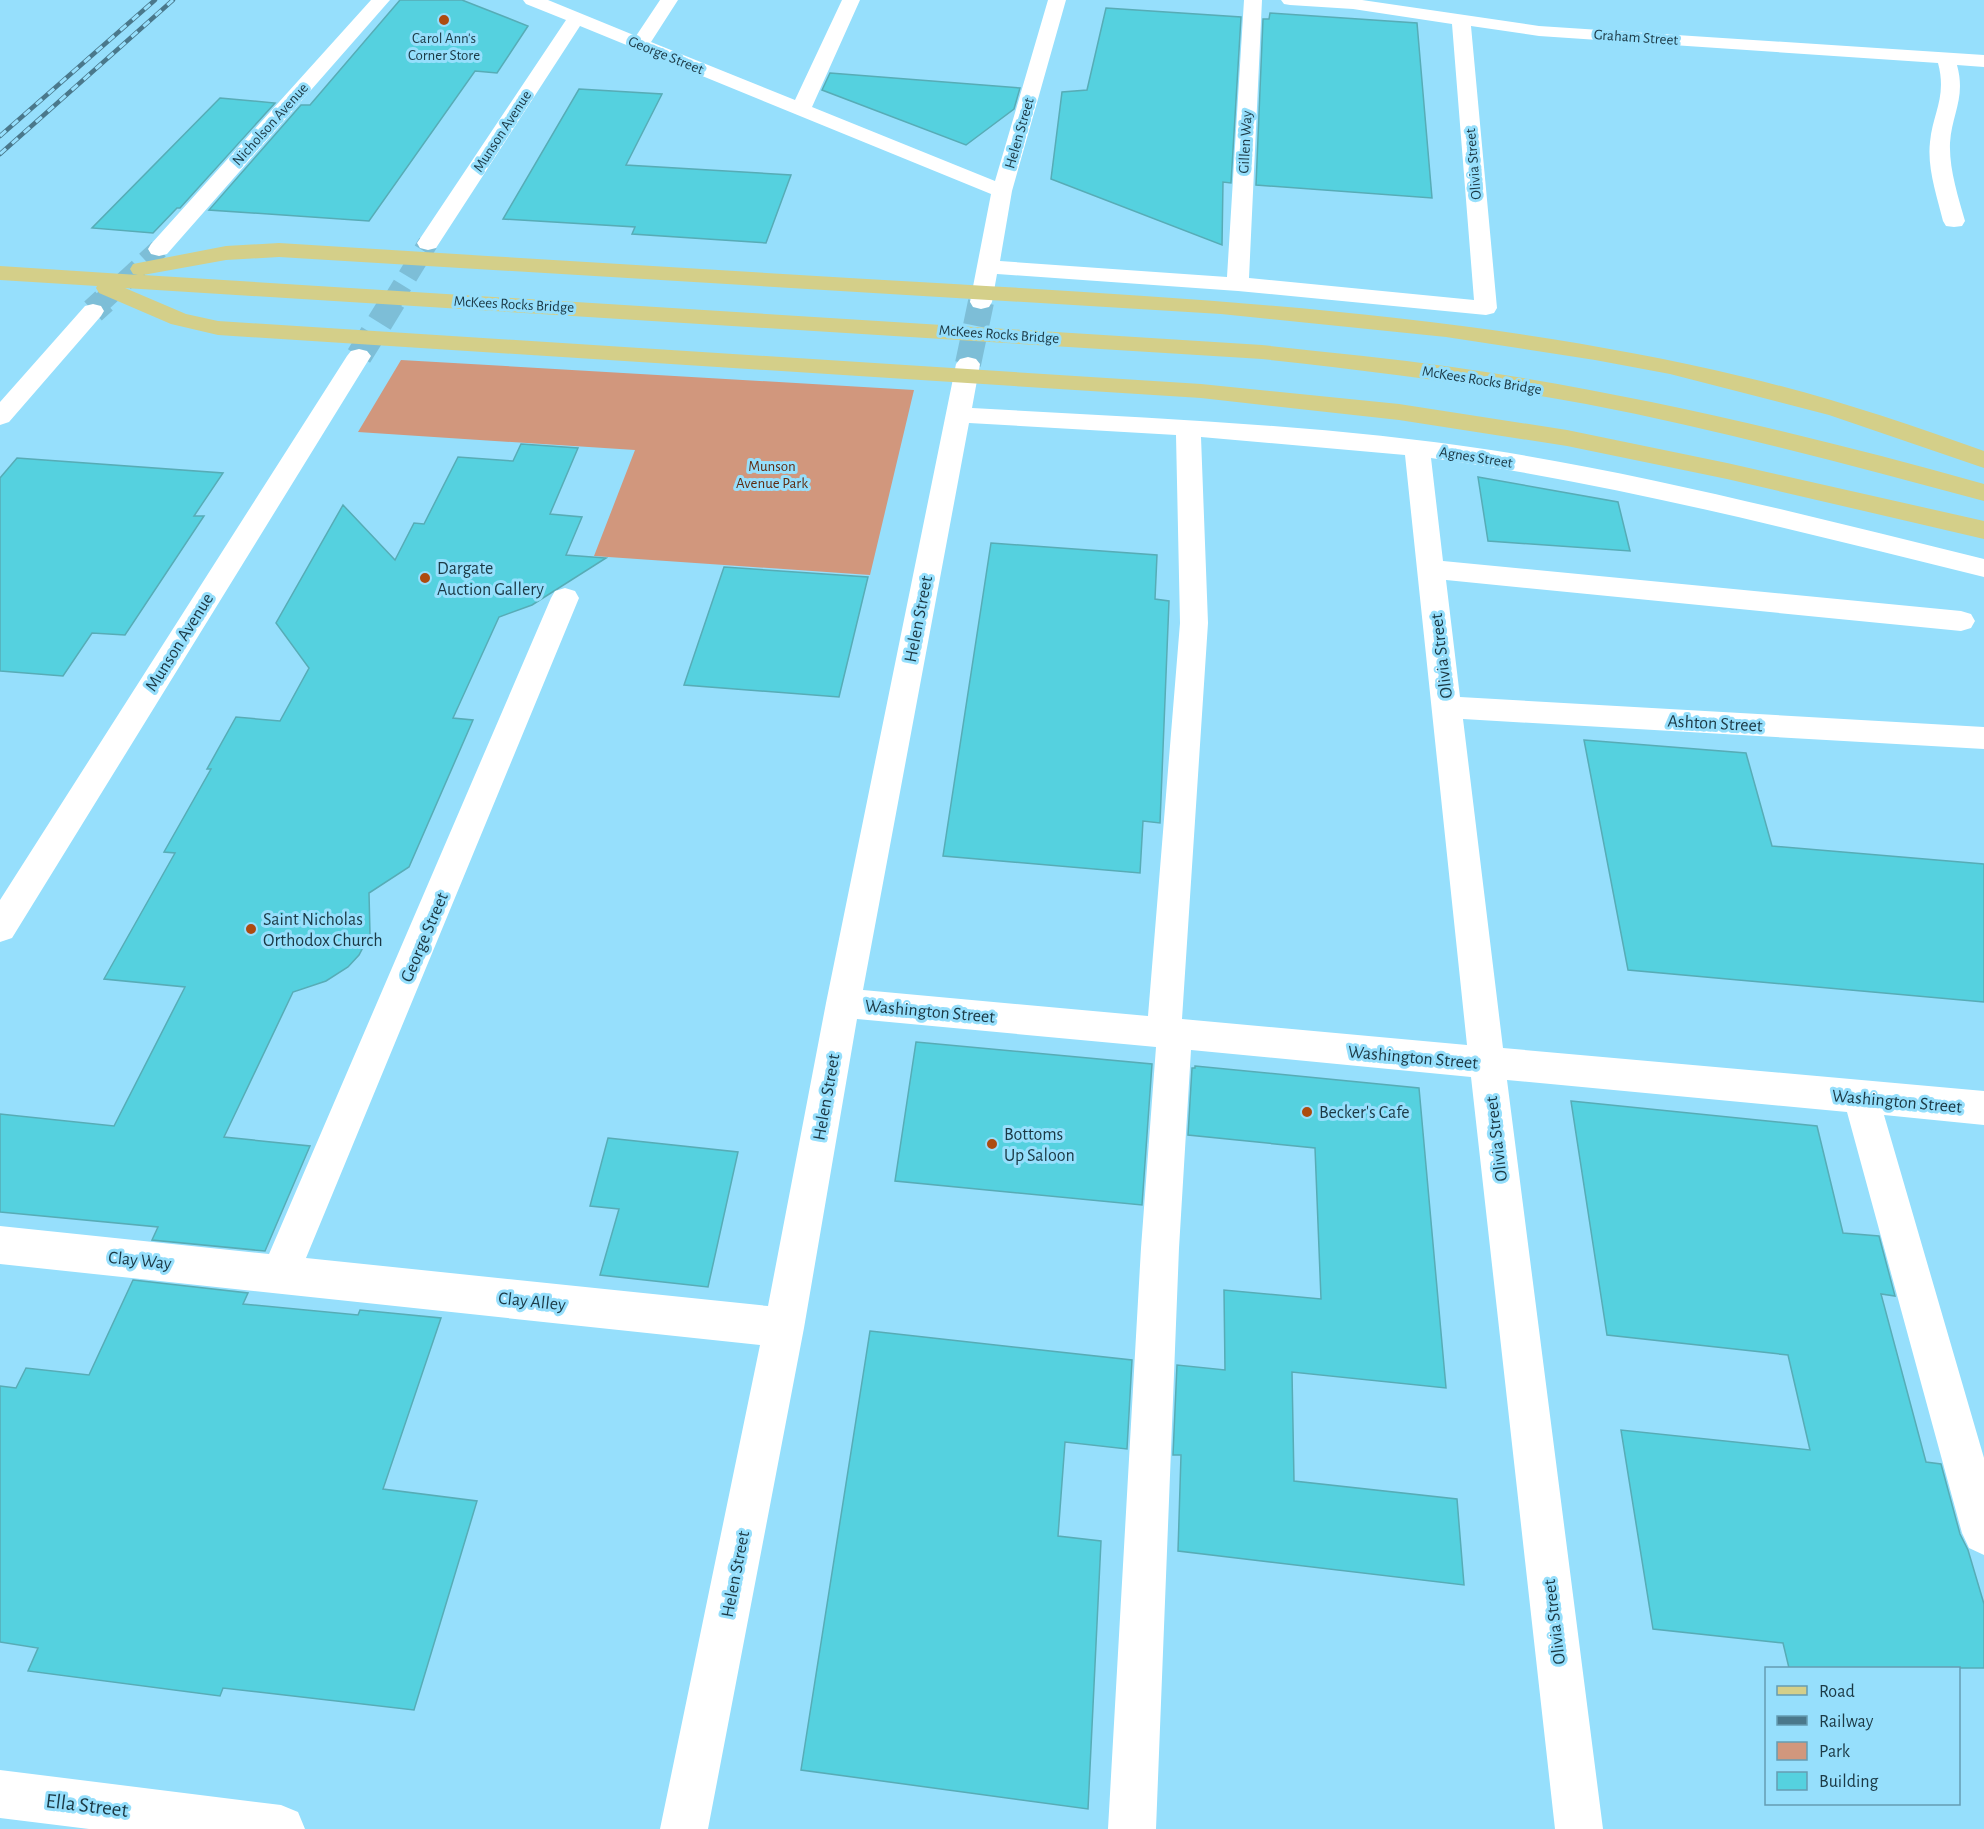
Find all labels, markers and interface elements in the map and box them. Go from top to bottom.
marker: Carol Ann's Corner Store [437,13,451,27]
street label: Graham Street [1593,27,1679,48]
place label: Carol Ann's Corner Store [408,31,480,63]
street label: George Street [626,34,706,77]
street label: Nicholson Avenue [230,80,311,168]
street label: Munson Avenue [471,88,534,175]
street label: Helen Street [1002,96,1037,170]
street label: Gillen Way [1236,110,1255,174]
street label: Olivia Street [1463,127,1484,200]
street label: McKees Rocks Bridge [453,294,575,315]
street label: McKees Rocks Bridge [938,323,1060,346]
street label: McKees Rocks Bridge [1421,364,1543,397]
street label: Agnes Street [1438,444,1514,471]
park label: Munson Avenue Park [736,459,808,491]
place label: Dargate Auction Gallery [437,560,544,599]
marker: Dargate Auction Gallery [418,571,432,585]
street label: Helen Street [902,574,936,664]
street label: Munson Avenue [142,590,217,695]
street label: Olivia Street [1428,612,1456,700]
street label: Ashton Street [1667,713,1763,735]
street label: George Street [398,890,452,985]
place label: Saint Nicholas Orthodox Church [263,911,383,950]
marker: Saint Nicholas Orthodox Church [244,922,258,936]
street label: Washington Street [864,997,996,1027]
street label: Washington Street [1347,1043,1479,1073]
street label: Helen Street [811,1052,844,1142]
street label: Washington Street [1831,1087,1963,1117]
street label: Olivia Street [1483,1095,1511,1183]
place label: Becker's Cafe [1319,1104,1410,1122]
marker: Becker's Cafe [1300,1105,1314,1119]
place label: Bottoms Up Saloon [1004,1126,1075,1165]
marker: Bottoms Up Saloon [985,1137,999,1151]
street label: Clay Way [107,1249,173,1273]
street label: Clay Alley [497,1289,567,1315]
street label: Helen Street [719,1529,753,1619]
street label: Olivia Street [1541,1578,1569,1666]
legend [1765,1667,1960,1805]
text: Road [1819,1683,1855,1701]
text: Railway [1819,1713,1874,1731]
text: Park [1819,1743,1851,1761]
text: Building [1819,1773,1879,1791]
street label: Ella Street [44,1790,130,1821]

